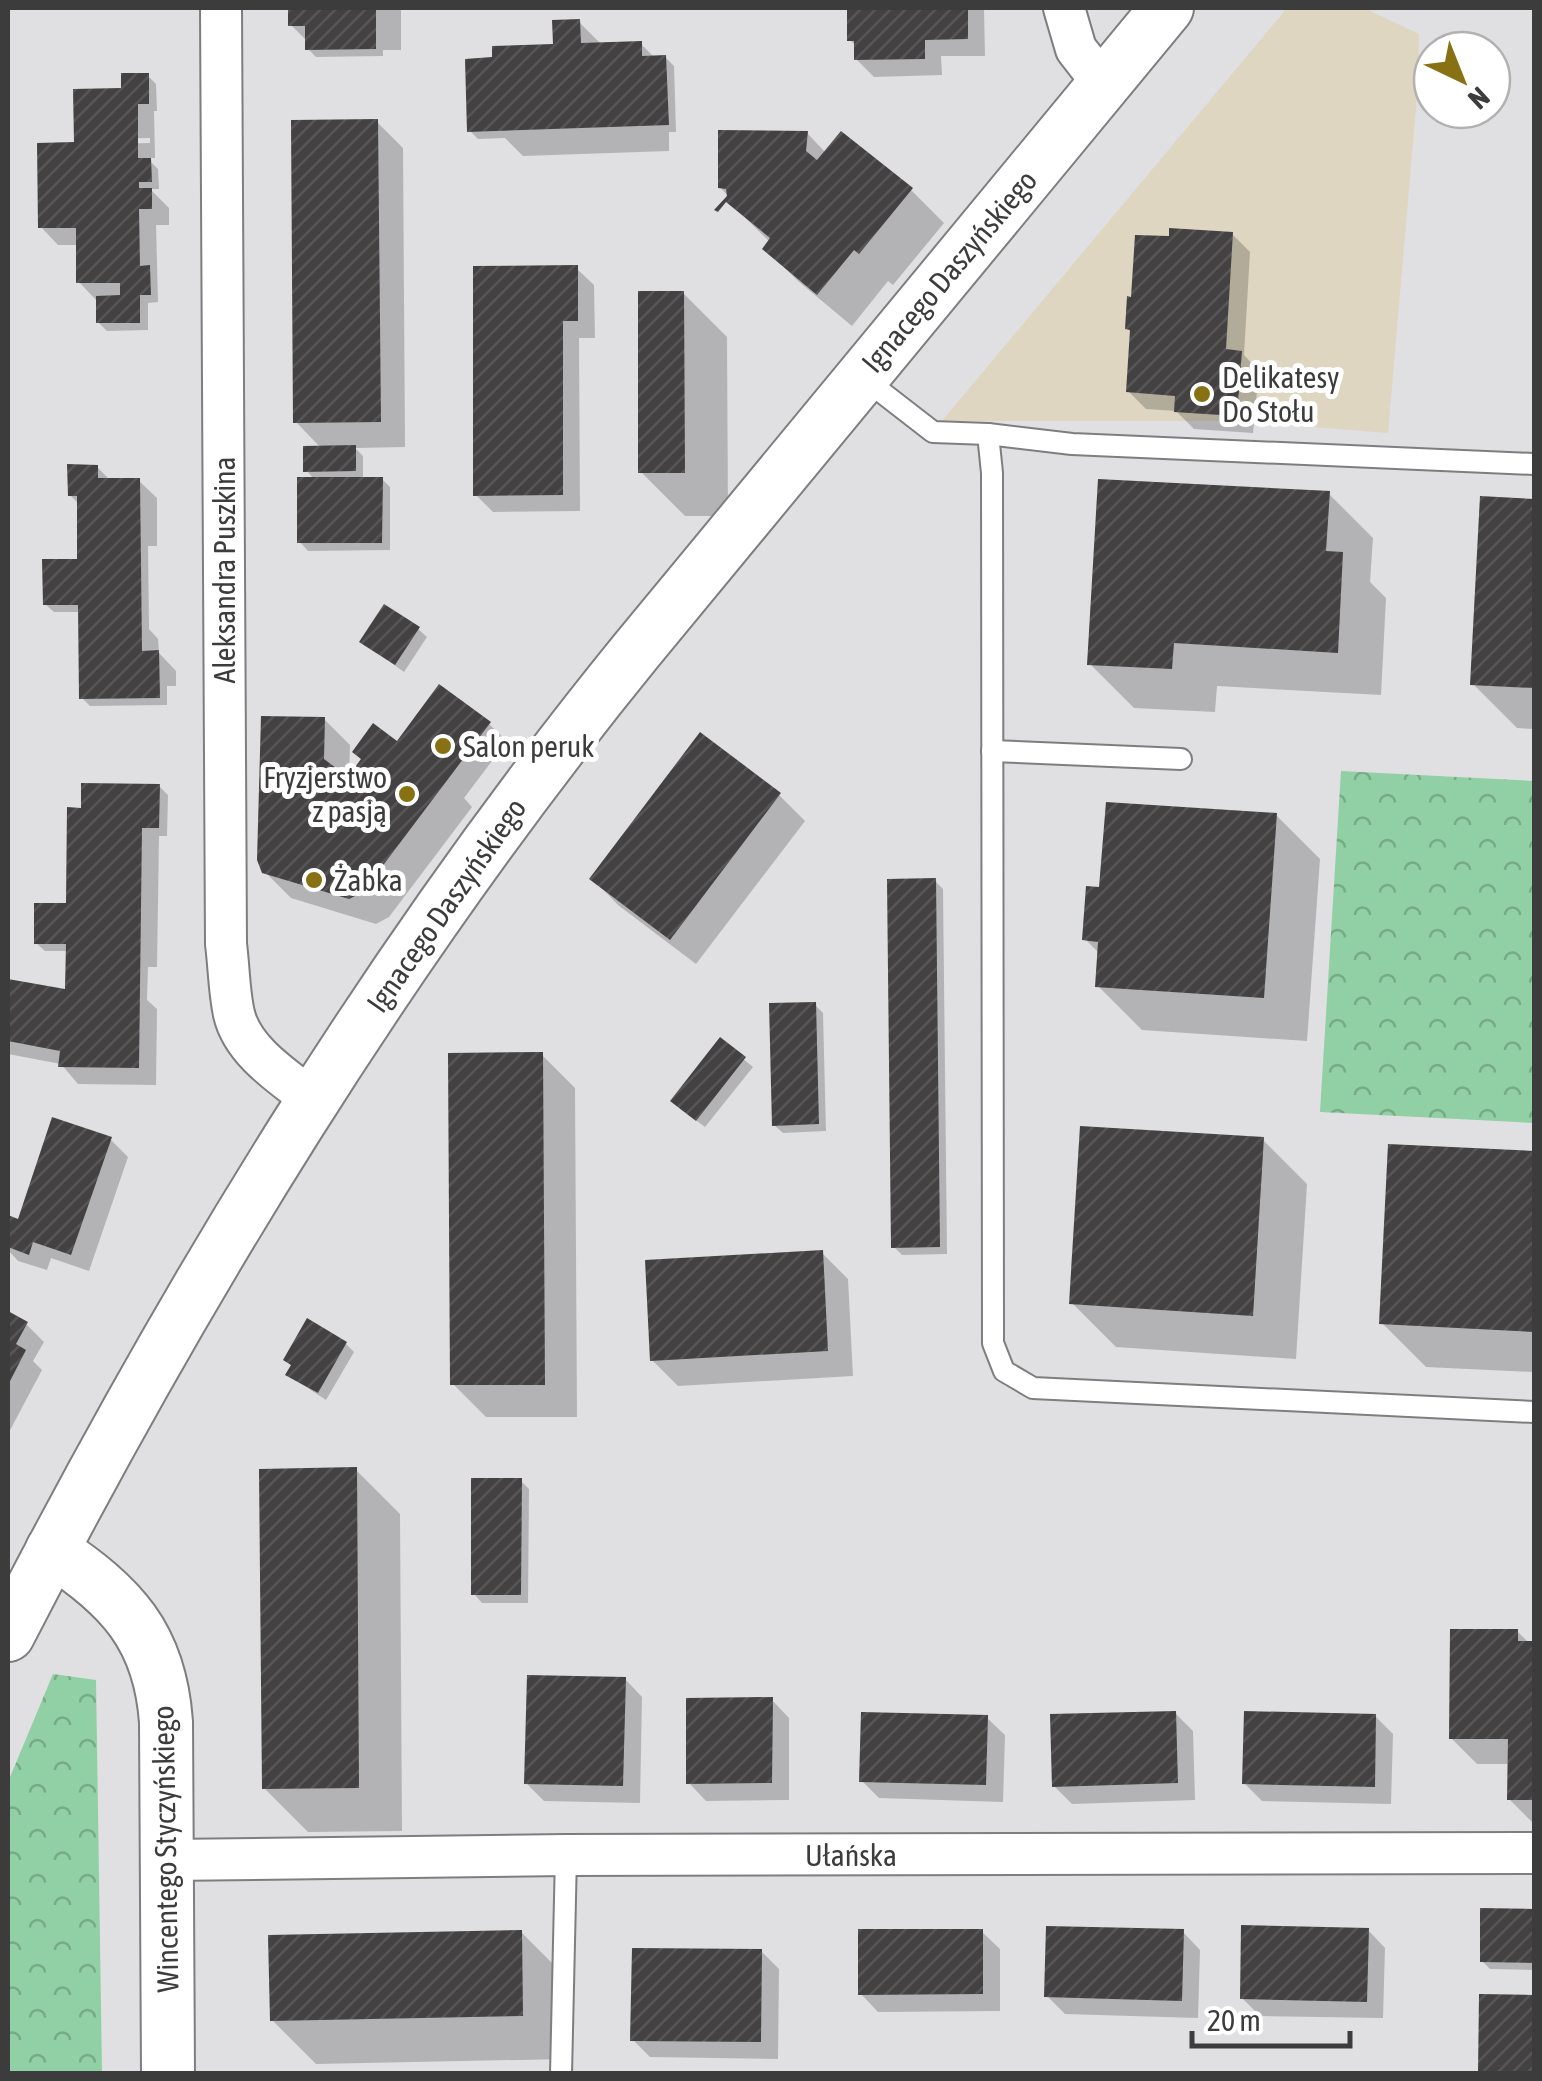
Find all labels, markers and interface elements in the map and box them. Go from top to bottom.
north arrow [1412,30,1512,130]
text: N [1462,81,1496,116]
street label: Ignacego Daszyńskiego [855,163,1043,379]
place label: Delikatesy Do Stołu [1222,360,1339,428]
marker: Delikatesy Do Stołu [1191,383,1213,405]
street label: Aleksandra Puszkina [207,456,241,684]
place label: Salon peruk [463,729,594,763]
marker: Salon peruk [432,735,454,757]
place label: Fryzjerstwo z pasją [263,760,387,828]
marker: Fryzjerstwo z pasją [396,783,418,805]
street label: Ignacego Daszyńskiego [359,792,533,1018]
place label: Żabka [334,863,403,897]
marker: Żabka [303,869,325,891]
street label: Wincentego Styczyńskiego [145,1705,185,1993]
street label: Ułańska [805,1838,897,1872]
scale bar [1192,1986,1350,2048]
text: 20 m [1207,2003,1261,2037]

